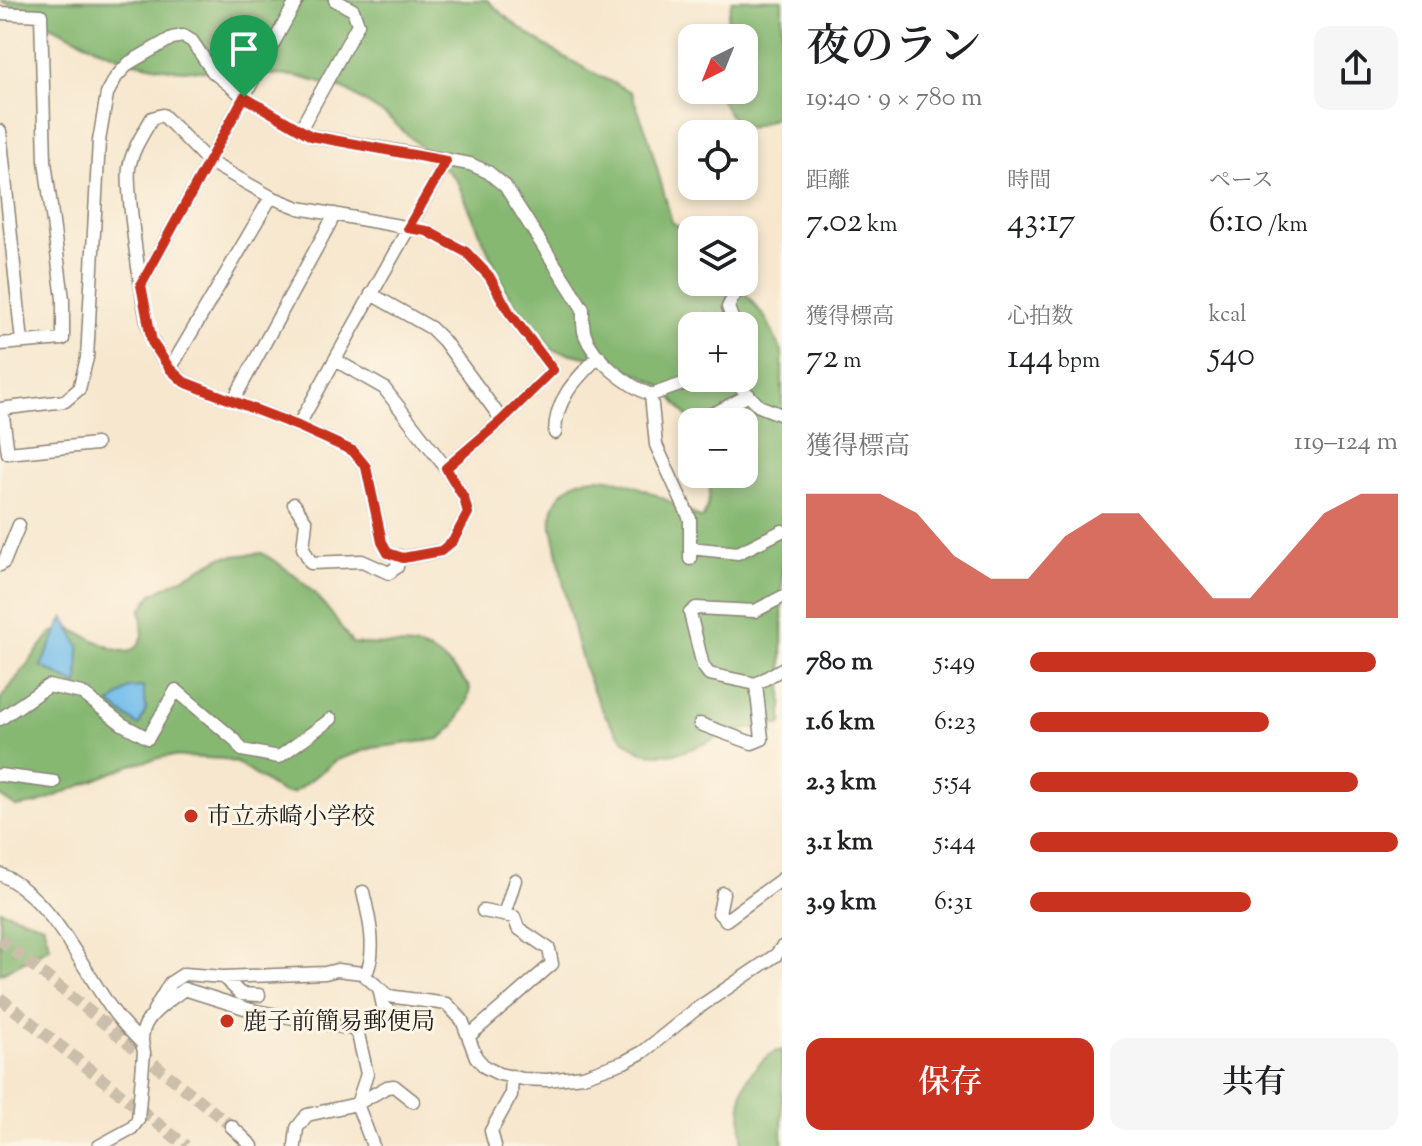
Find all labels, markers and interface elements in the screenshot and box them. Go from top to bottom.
pin [210,15,278,97]
text: 夜のラン [806,18,982,81]
north arrow [678,24,758,104]
map controls [678,24,758,488]
button: share [1314,26,1398,110]
icon: arrive [222,27,266,71]
text: 19:40 · 9 × 780 m [806,80,982,117]
button: locate [678,120,758,200]
text: 距離 [806,166,850,198]
text: 時間 [1007,166,1051,198]
text: ペース [1209,166,1274,198]
text: 7.02 [806,198,863,247]
text: 43:17 [1007,198,1076,247]
text: 6:10 [1209,198,1263,247]
text: km [863,210,898,242]
text: /km [1263,210,1308,242]
button: layers [678,216,758,296]
text: kcal [1209,300,1246,332]
text: 獲得標高 [806,302,894,334]
text: 心拍数 [1007,302,1073,334]
button: + [678,312,758,392]
text: 540 [1209,332,1255,381]
text: 72 [806,334,839,383]
text: 144 [1007,334,1053,383]
text: m [839,346,862,378]
text: bpm [1053,346,1100,378]
button: − [678,408,758,488]
text: 119–124 m [1294,424,1398,461]
text: 獲得標高 [806,429,910,466]
text: 780 m [806,644,873,681]
text: 5:49 [934,644,975,681]
text: 1.6 km [806,704,875,741]
text: 6:23 [934,704,976,741]
text: 2.3 km [806,764,876,801]
text: 5:54 [934,764,972,801]
place label: 市立赤崎小学校 [207,801,375,835]
marker: 市立赤崎小学校 [182,807,200,825]
text: 3.1 km [806,824,873,861]
text: 5:44 [934,824,976,861]
text: 3.9 km [806,884,876,921]
text: 6:31 [934,884,973,921]
place label: 鹿子前簡易郵便局 [243,1006,435,1040]
marker: 鹿子前簡易郵便局 [218,1012,236,1030]
button: 保存 [806,1038,1094,1130]
button: 共有 [1110,1038,1398,1130]

